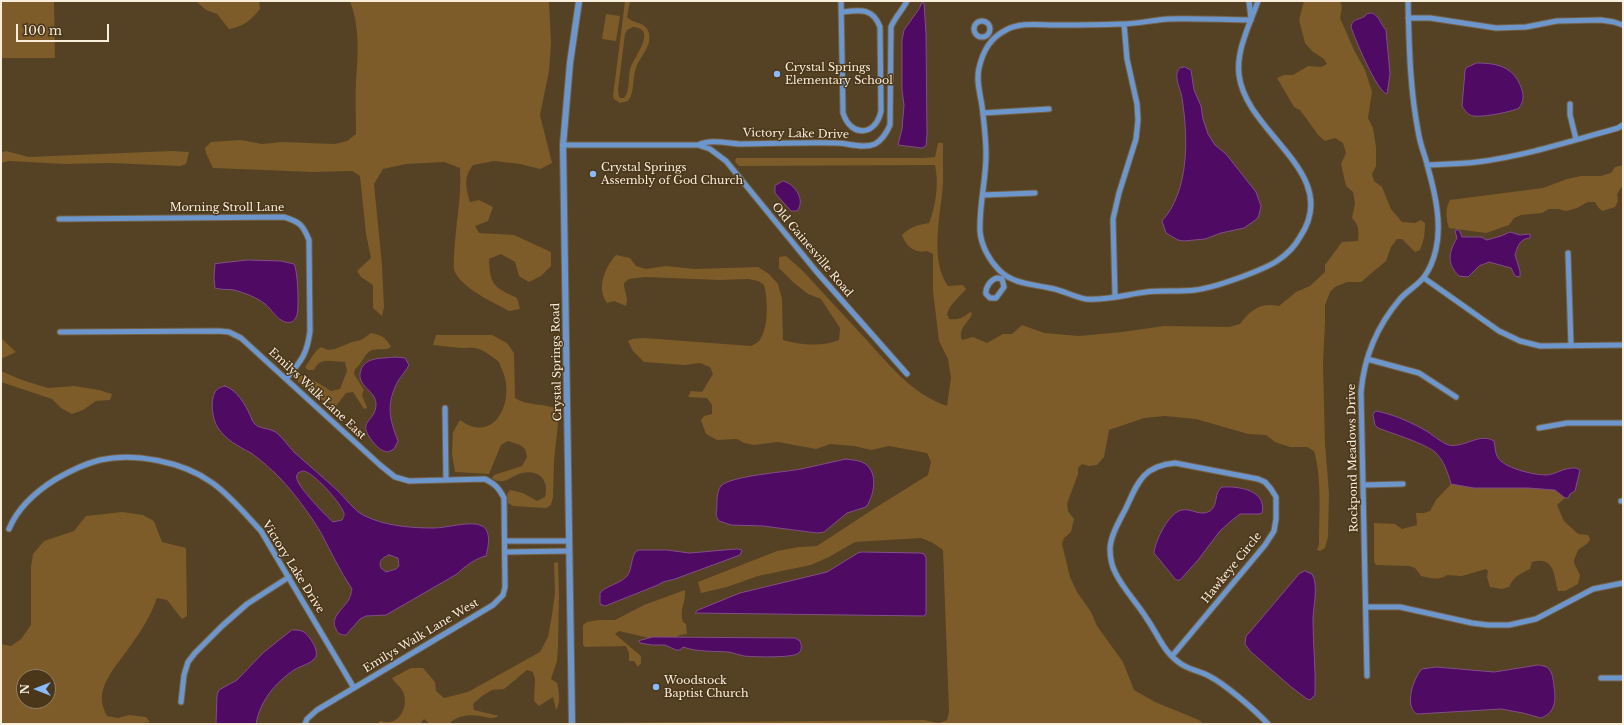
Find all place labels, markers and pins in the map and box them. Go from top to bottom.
place label: Crystal Springs Elementary School [785,61,893,87]
marker: Crystal Springs Elementary School [772,69,782,79]
place label: Crystal Springs Assembly of God Church [601,161,743,187]
marker: Crystal Springs Assembly of God Church [588,169,598,179]
place label: Woodstock Baptist Church [664,674,749,700]
marker: Woodstock Baptist Church [651,682,661,692]

